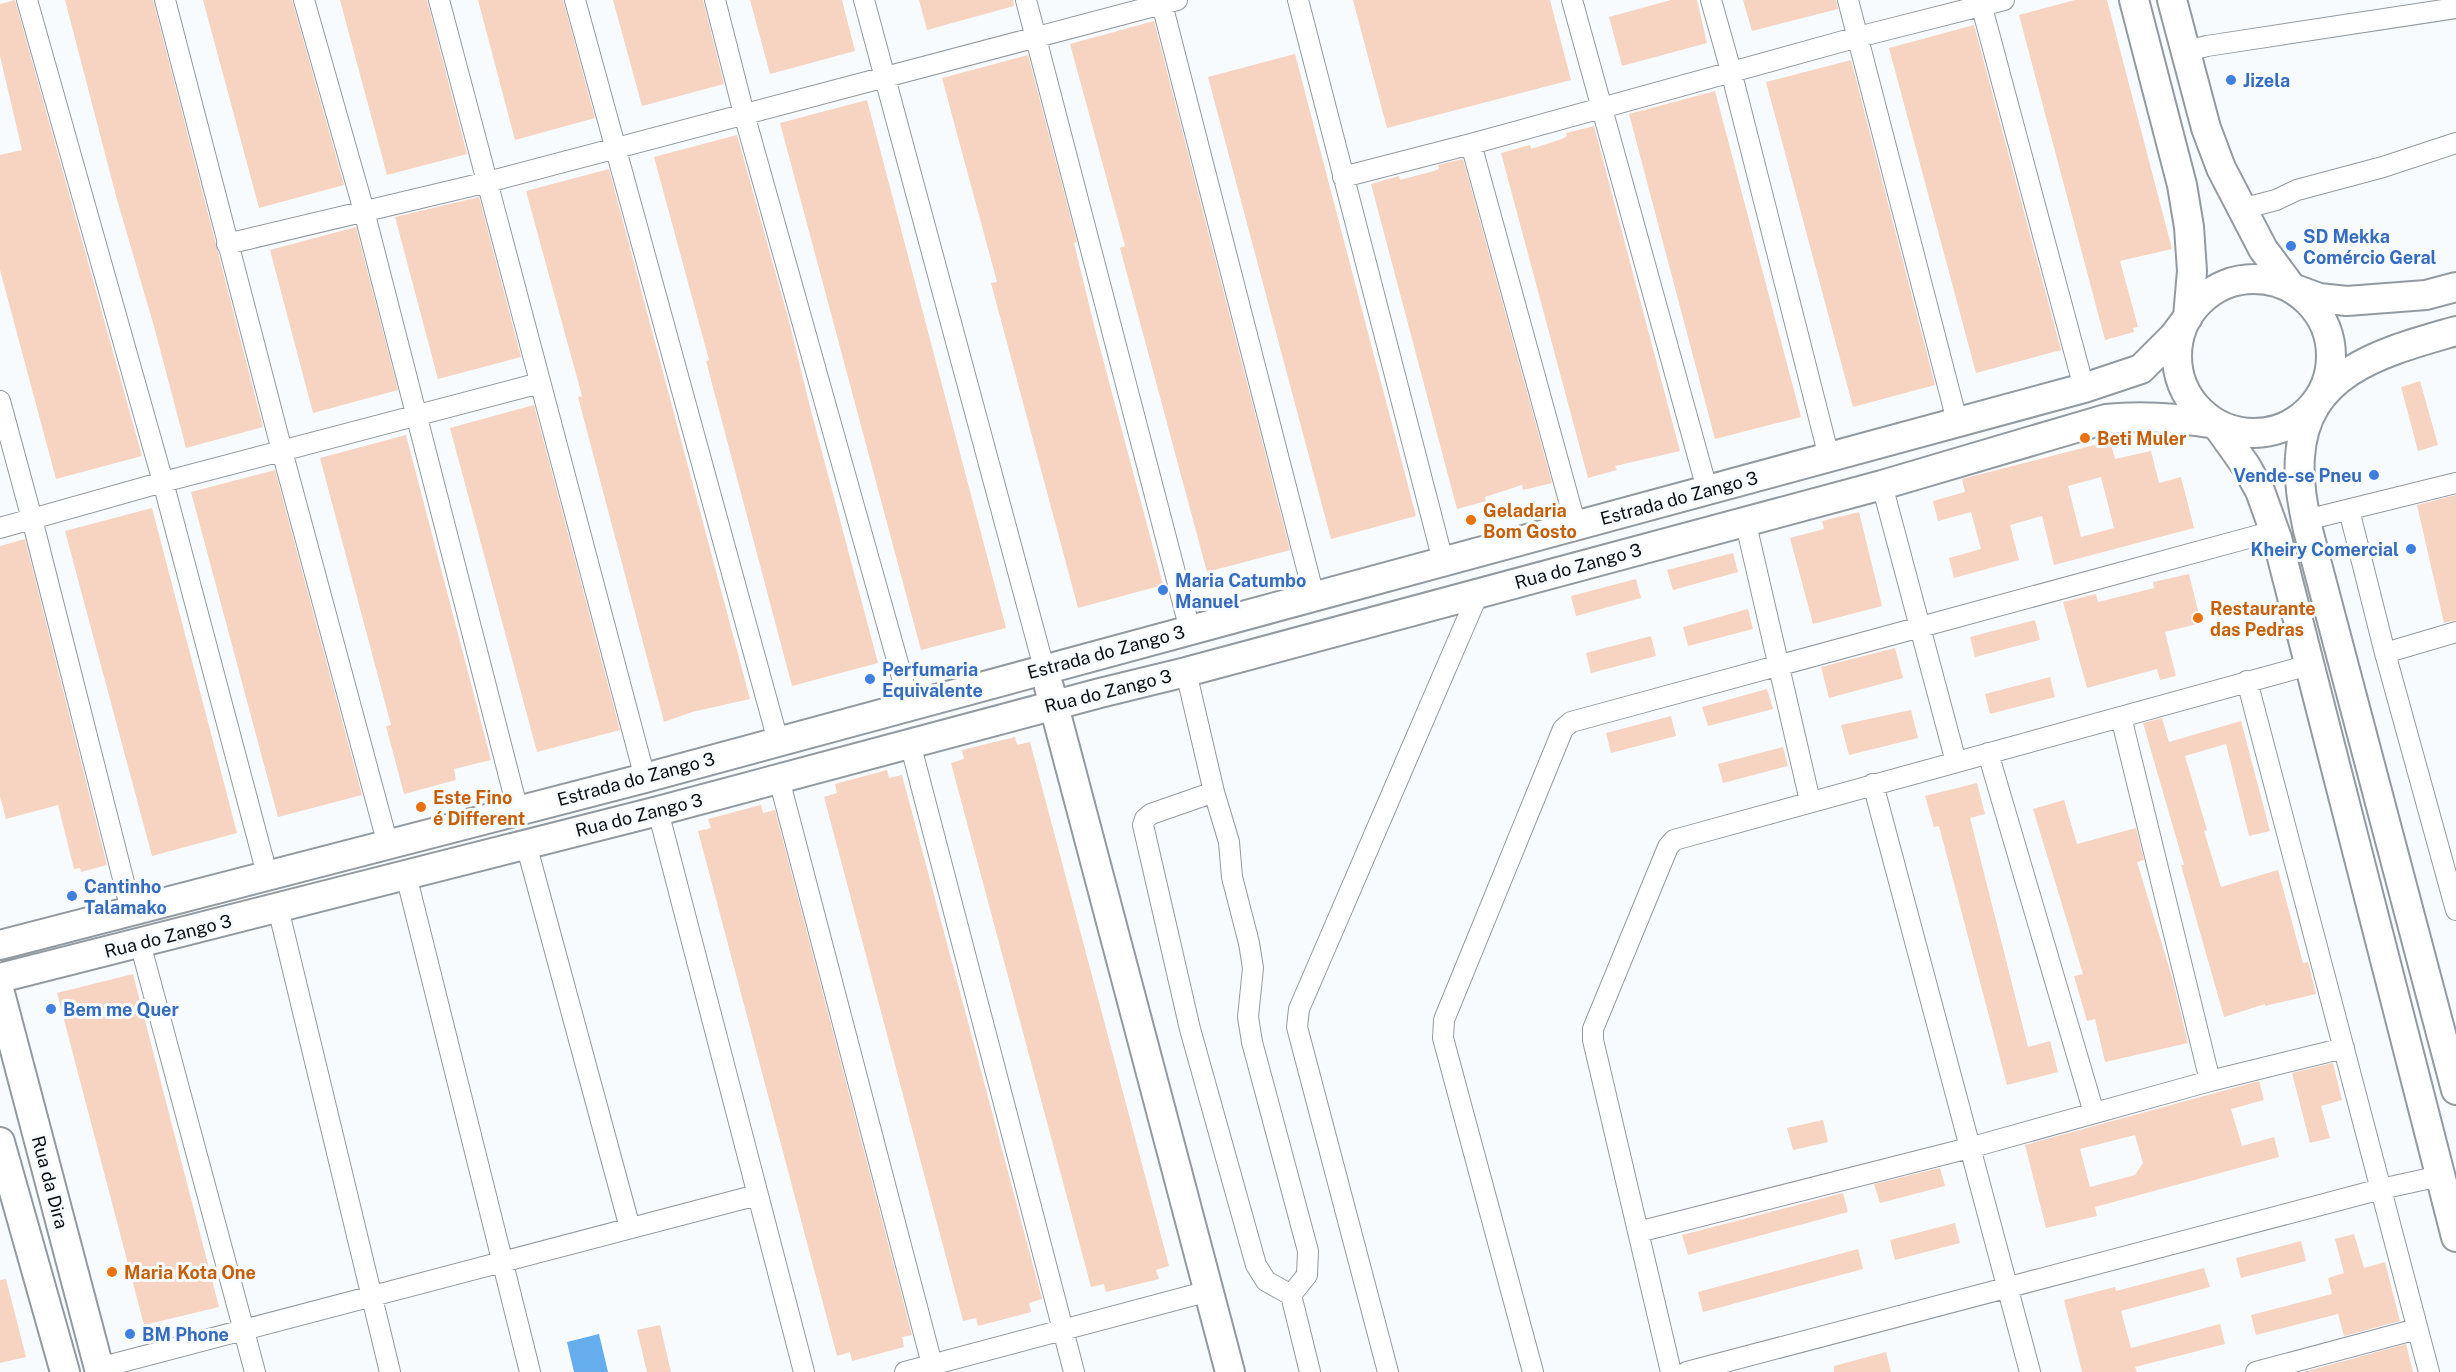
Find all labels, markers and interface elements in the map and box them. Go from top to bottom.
place label: Jizela [2243,70,2290,91]
marker: Jizela [2224,73,2238,87]
place label: SD Mekka Comércio Geral [2303,226,2437,268]
marker: SD Mekka Comércio Geral [2284,239,2298,253]
place label: Beti Muler [2097,428,2187,449]
marker: Beti Muler [2078,431,2092,445]
place label: Vende-se Pneu [2233,465,2362,486]
street label: Estrada do Zango 3 [1598,467,1760,529]
marker: Vende-se Pneu [2367,468,2381,482]
place label: Geladaria Bom Gosto [1483,500,1577,542]
marker: Geladaria Bom Gosto [1464,513,1478,527]
street label: Rua do Zango 3 [1512,539,1644,593]
place label: Kheiry Comercial [2251,539,2399,560]
marker: Kheiry Comercial [2404,542,2418,556]
place label: Maria Catumbo Manuel [1175,570,1306,612]
marker: Maria Catumbo Manuel [1156,583,1170,597]
place label: Restaurante das Pedras [2210,598,2316,640]
marker: Restaurante das Pedras [2191,611,2205,625]
street label: Estrada do Zango 3 [1025,621,1187,683]
place label: Perfumaria Equivalente [882,659,983,701]
street label: Rua do Zango 3 [1042,665,1174,717]
marker: Perfumaria Equivalente [863,672,877,686]
street label: Estrada do Zango 3 [555,748,717,810]
place label: Este Fino é Different [433,787,525,829]
street label: Rua do Zango 3 [573,789,705,841]
marker: Este Fino é Different [414,800,428,814]
place label: Cantinho Talamako [84,876,167,918]
marker: Cantinho Talamako [65,889,79,903]
street label: Rua do Zango 3 [102,910,234,962]
place label: Bem me Quer [63,999,180,1020]
marker: Bem me Quer [44,1002,58,1016]
street label: Rua da Dira [28,1133,72,1231]
place label: Maria Kota One [124,1262,256,1283]
marker: Maria Kota One [105,1265,119,1279]
place label: BM Phone [142,1324,229,1345]
marker: BM Phone [123,1327,137,1341]

